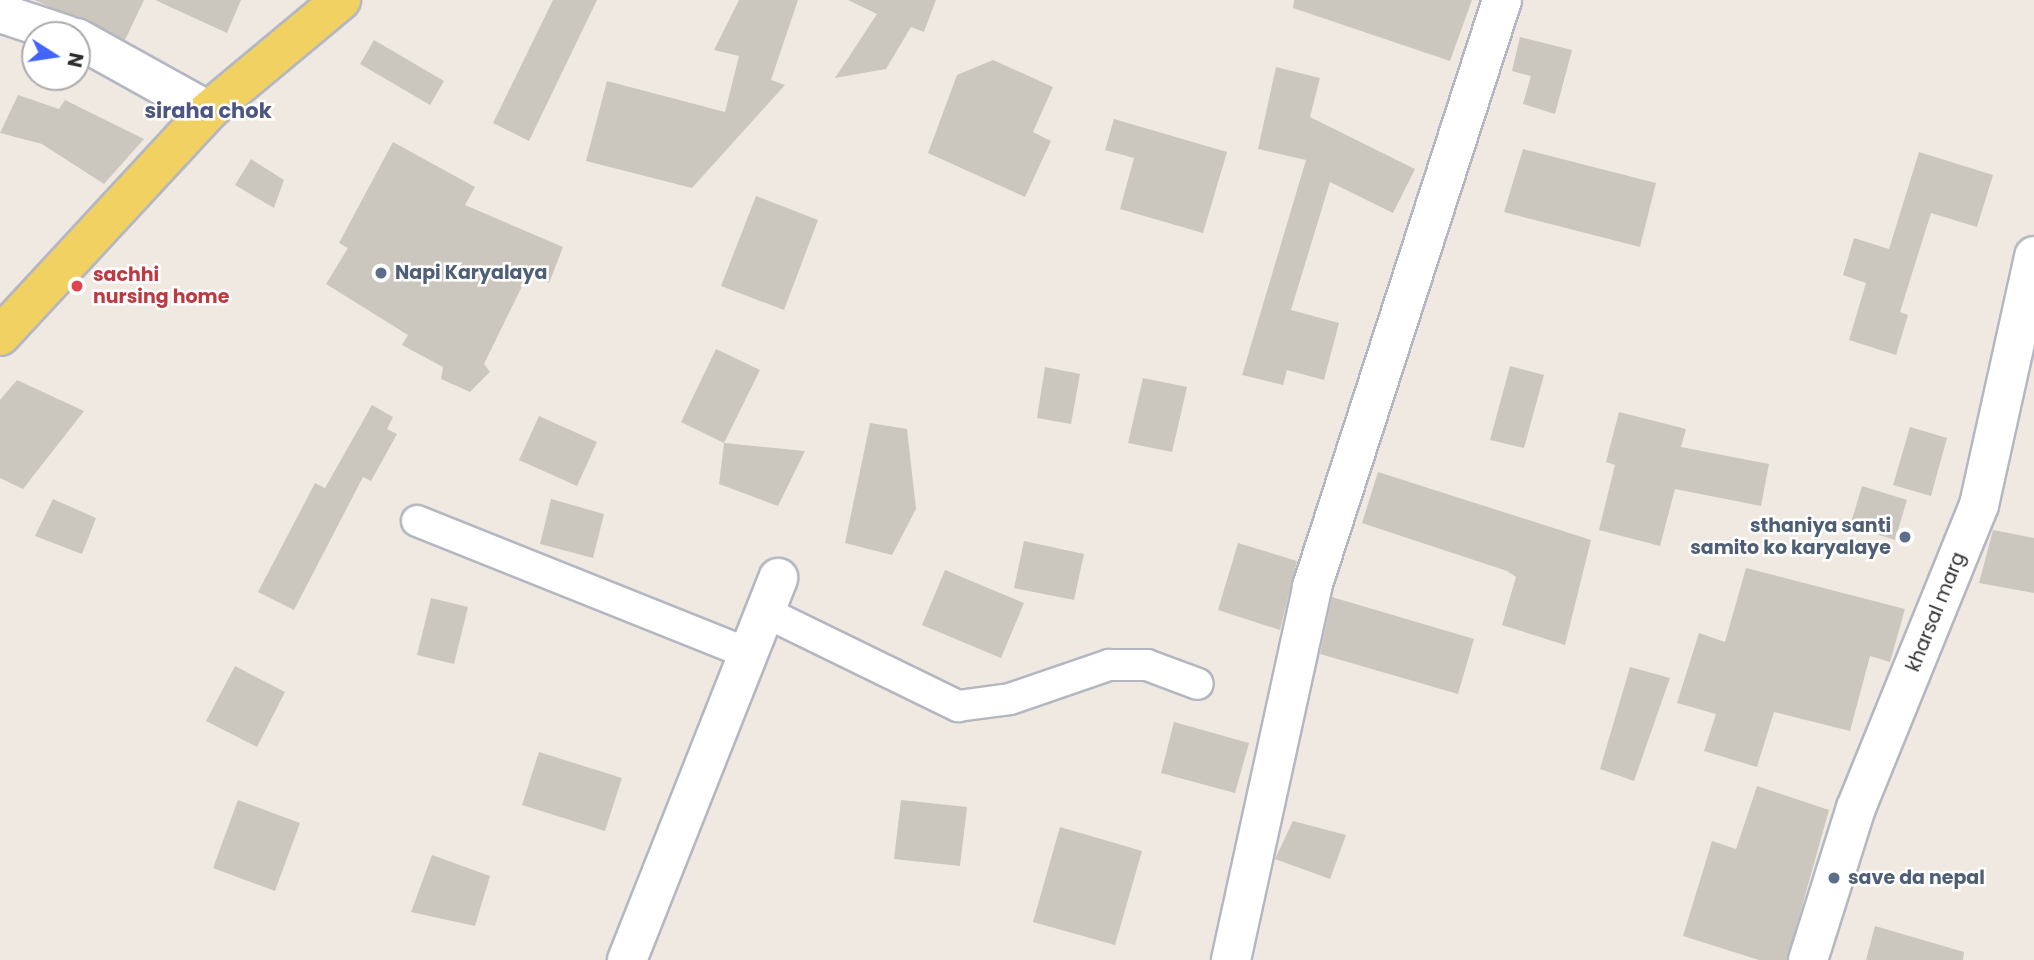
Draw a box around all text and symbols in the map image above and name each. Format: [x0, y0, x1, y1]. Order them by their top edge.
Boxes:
north arrow [21, 21, 91, 91]
text: N [60, 50, 90, 70]
district label: siraha chok [144, 98, 272, 124]
place label: Napi Karyalaya [395, 262, 547, 284]
place label: sachhi nursing home [93, 264, 229, 308]
marker: Napi Karyalaya [373, 265, 389, 281]
marker: sachhi nursing home [67, 276, 87, 296]
place label: sthaniya santi samito ko karyalaye [1690, 515, 1891, 559]
marker: sthaniya santi samito ko karyalaye [1897, 529, 1913, 545]
street label: kharsal marg [1902, 549, 1970, 675]
place label: save da nepal [1848, 867, 1985, 889]
marker: save da nepal [1826, 870, 1842, 886]

